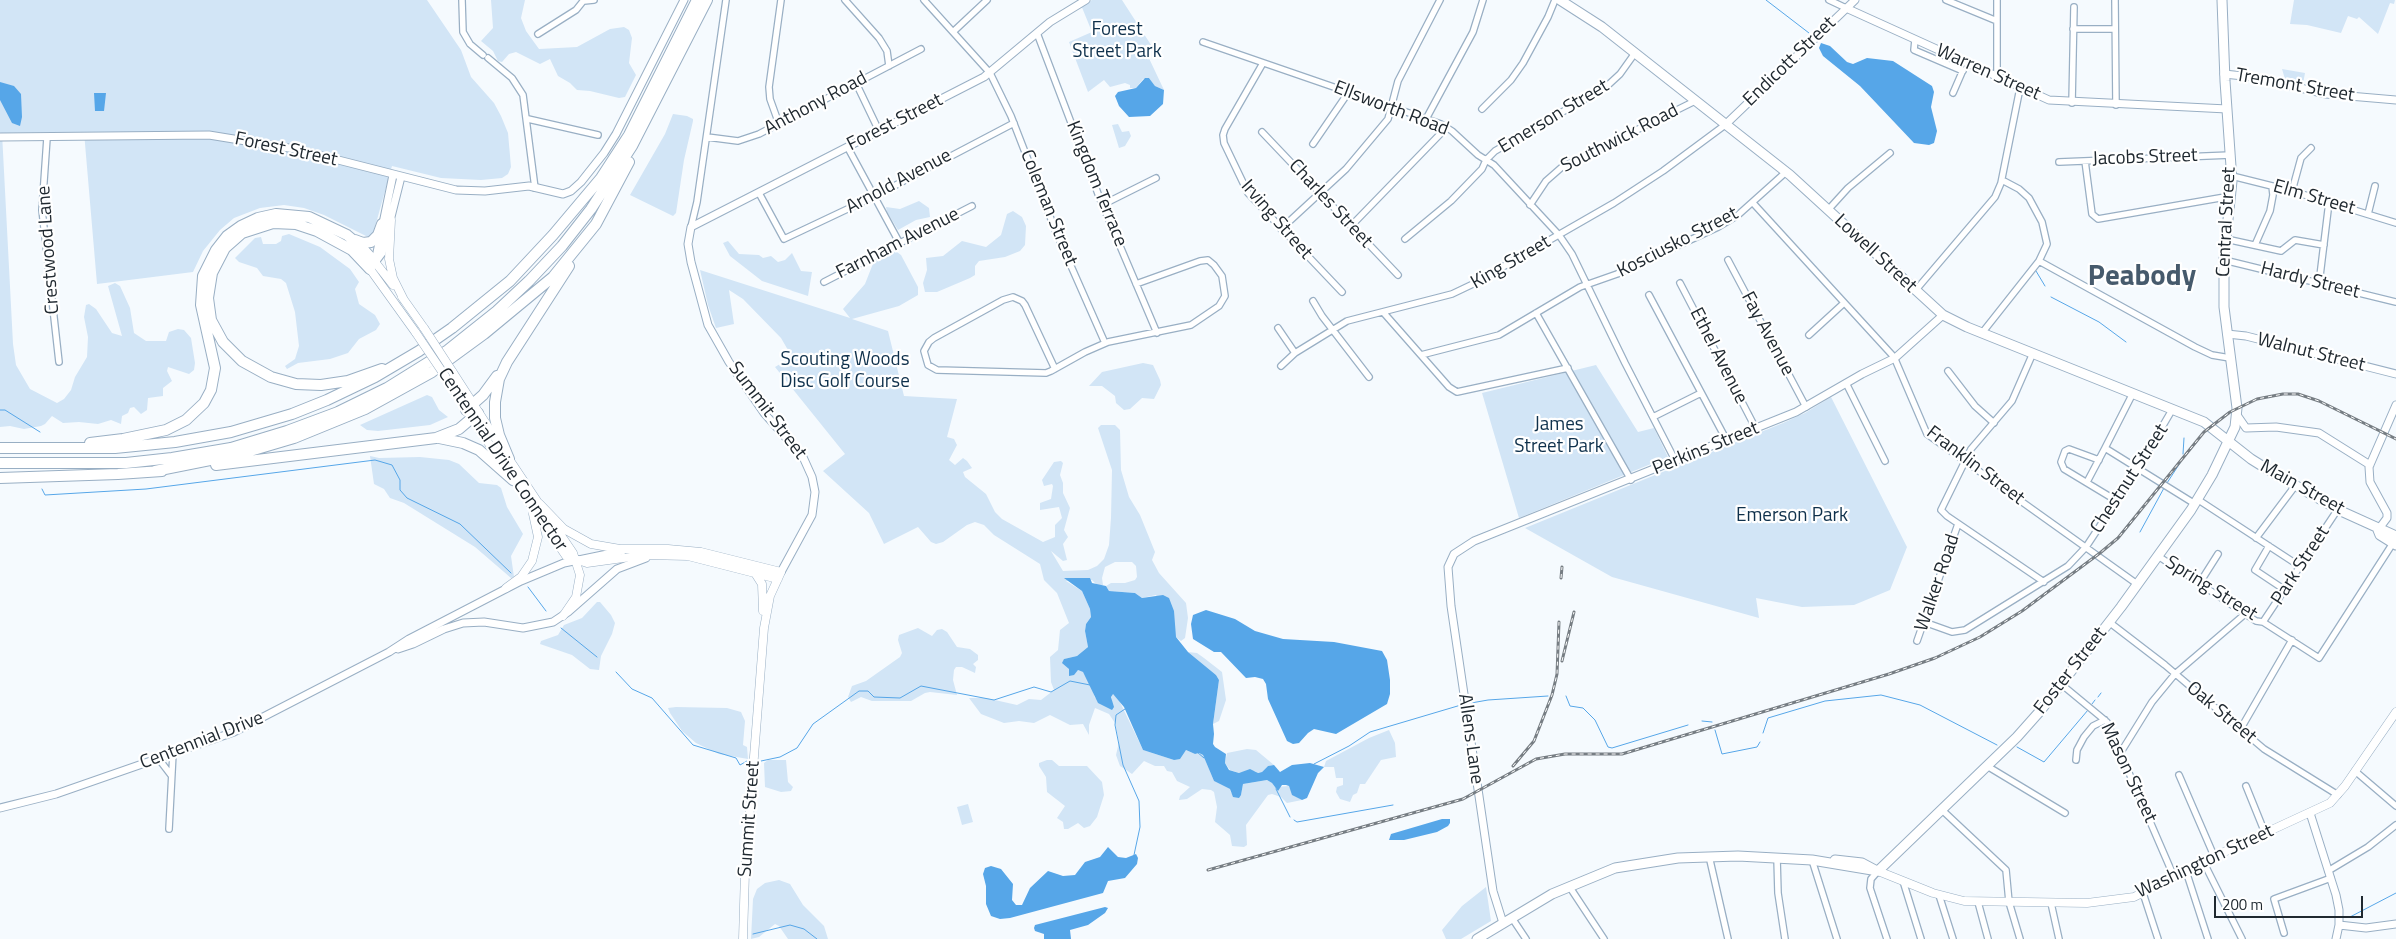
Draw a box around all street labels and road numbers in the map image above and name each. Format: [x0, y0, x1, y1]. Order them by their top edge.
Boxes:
street label: Endicott Street [1739, 12, 1841, 112]
street label: Warren Street [1932, 40, 2044, 106]
street label: Tremont Street [2234, 64, 2356, 108]
street label: Anthony Road [761, 67, 871, 141]
street label: Emerson Street [1495, 75, 1613, 159]
street label: Ellsworth Road [1330, 77, 1452, 141]
street label: Forest Street [843, 89, 947, 157]
street label: Southwick Road [1558, 100, 1682, 178]
street label: Kingdom Terrace [1060, 118, 1132, 250]
street label: Forest Street [233, 128, 339, 172]
street label: Arnold Avenue [842, 145, 956, 219]
street label: Jacobs Street [2092, 145, 2198, 171]
street label: Coleman Street [1014, 147, 1082, 269]
street label: Charles Street [1283, 155, 1377, 253]
street label: Central Street [2213, 166, 2241, 278]
street label: Elm Street [2271, 175, 2357, 221]
street label: Irving Street [1235, 176, 1317, 264]
street label: Crestwood Lane [33, 185, 65, 315]
street label: Farnham Avenue [833, 203, 963, 285]
street label: Kosciusko Street [1614, 203, 1742, 283]
street label: Lowell Street [1829, 210, 1921, 298]
street label: King Street [1467, 231, 1555, 295]
street label: Hardy Street [2258, 258, 2362, 304]
street label: Fay Avenue [1735, 288, 1799, 380]
street label: Ethel Avenue [1684, 304, 1752, 408]
street label: Walnut Street [2255, 329, 2367, 377]
street label: Summit Street [723, 358, 811, 464]
street label: Centennial Drive Connector [432, 364, 572, 556]
street label: Perkins Street [1649, 417, 1763, 481]
street label: Chestnut Street [2086, 420, 2174, 538]
street label: Franklin Street [1921, 422, 2029, 510]
street label: Main Street [2256, 455, 2348, 521]
street label: Park Street [2267, 522, 2335, 610]
street label: Walker Road [1911, 532, 1965, 634]
street label: Spring Street [2161, 552, 2261, 626]
street label: Foster Street [2030, 623, 2112, 719]
street label: Oak Street [2181, 677, 2261, 749]
street label: Allens Lane [1452, 692, 1488, 786]
street label: Centennial Drive [137, 707, 267, 775]
street label: Mason Street [2095, 719, 2161, 827]
street label: Summit Street [735, 760, 765, 878]
street label: Washington Street [2133, 820, 2277, 904]

